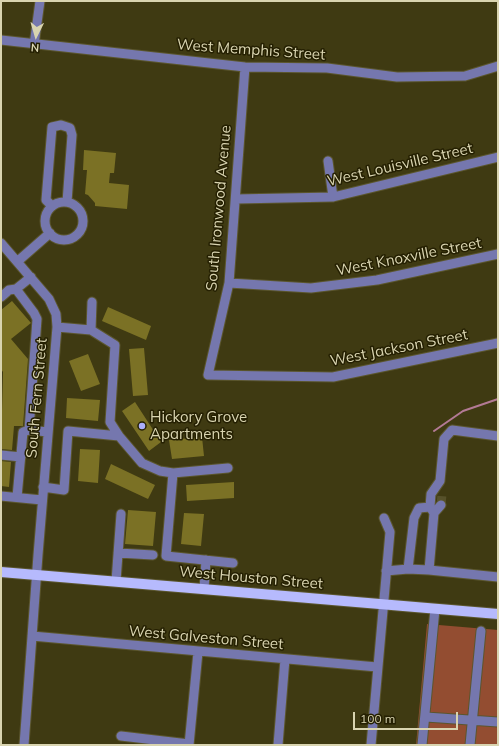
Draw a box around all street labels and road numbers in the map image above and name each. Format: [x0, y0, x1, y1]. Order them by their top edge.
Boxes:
street label: West Memphis Street [176, 36, 326, 64]
street label: South Ironwood Avenue [203, 124, 235, 292]
street label: West Louisville Street [325, 139, 475, 191]
street label: West Knoxville Street [335, 234, 483, 280]
street label: West Jackson Street [329, 326, 469, 370]
street label: South Fern Street [23, 337, 51, 459]
street label: West Houston Street [178, 563, 324, 593]
street label: West Galveston Street [128, 622, 284, 654]

